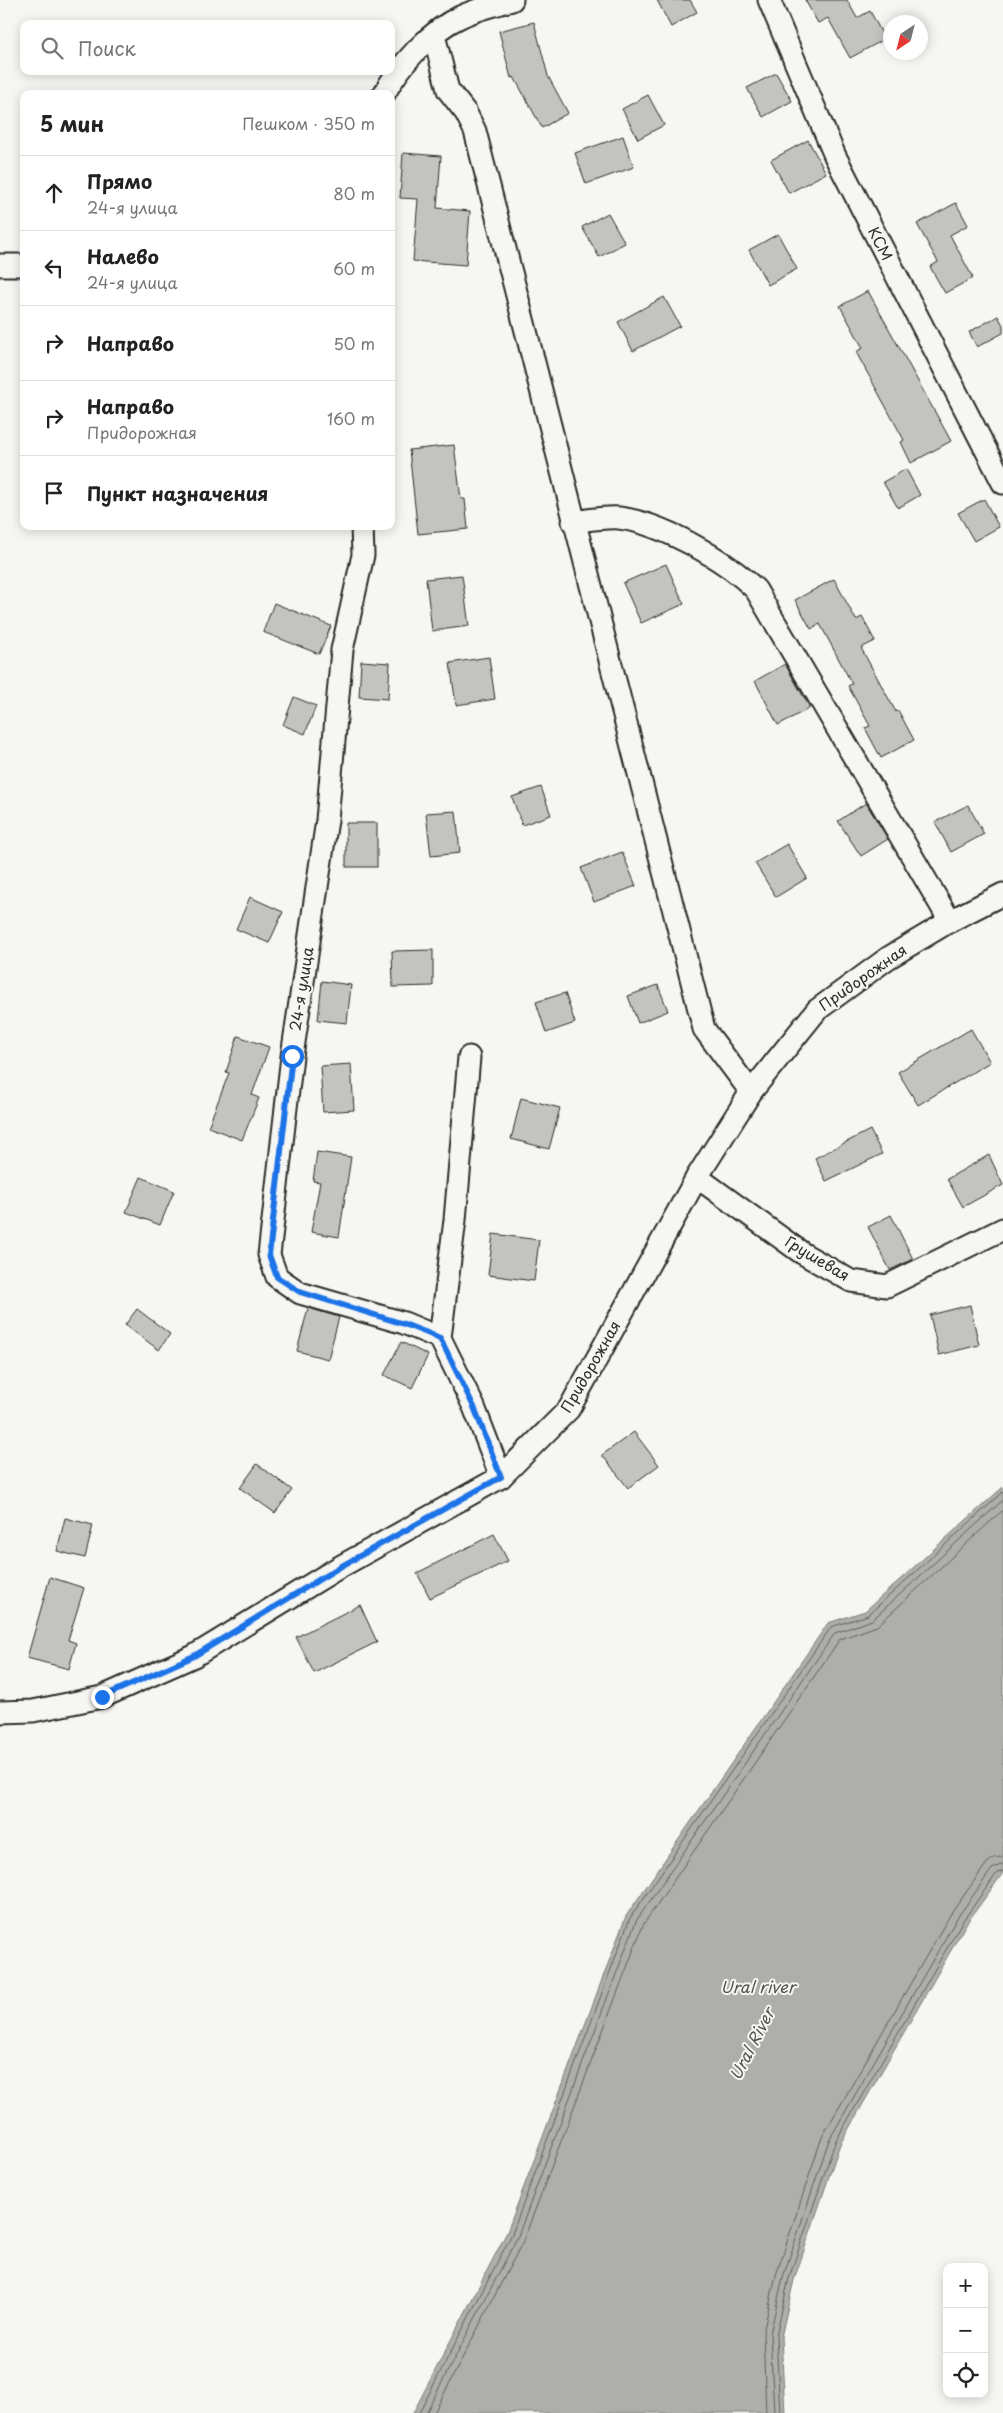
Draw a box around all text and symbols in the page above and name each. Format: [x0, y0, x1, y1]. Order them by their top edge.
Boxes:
north arrow [883, 15, 928, 60]
search box [20, 20, 395, 75]
icon: search [38, 34, 66, 62]
text: Поиск [78, 34, 136, 62]
text: 5 мин [40, 107, 104, 139]
text: Пешком · 350 m [242, 111, 375, 135]
text: Прямо [87, 167, 152, 195]
icon: ahead [40, 179, 68, 207]
text: 80 m [333, 181, 375, 205]
text: 24-я улица [87, 195, 178, 219]
street label: КСМ [863, 222, 900, 264]
text: Налево [87, 242, 159, 270]
icon: left [40, 254, 68, 282]
text: 60 m [333, 256, 375, 280]
text: 24-я улица [87, 270, 178, 294]
icon: right [40, 329, 68, 357]
text: Направо [87, 329, 174, 357]
text: 50 m [334, 331, 375, 355]
text: Направо [87, 392, 174, 420]
icon: right [40, 404, 68, 432]
text: 160 m [327, 406, 375, 430]
text: Придорожная [87, 420, 197, 444]
icon: arrive [40, 479, 68, 507]
text: Пункт назначения [87, 479, 268, 507]
street label: Придорожная [813, 938, 911, 1016]
street label: 24-я улица [283, 944, 319, 1032]
route start [281, 1045, 304, 1068]
street label: Грушевая [781, 1229, 854, 1286]
street label: Придорожная [554, 1316, 625, 1417]
route end [91, 1686, 114, 1709]
water label: Ural river [721, 1974, 798, 1998]
water label: Ural River [723, 2001, 781, 2084]
map controls [943, 2263, 988, 2398]
button: + [943, 2263, 988, 2308]
button: − [943, 2308, 988, 2353]
button: locate [943, 2353, 988, 2398]

